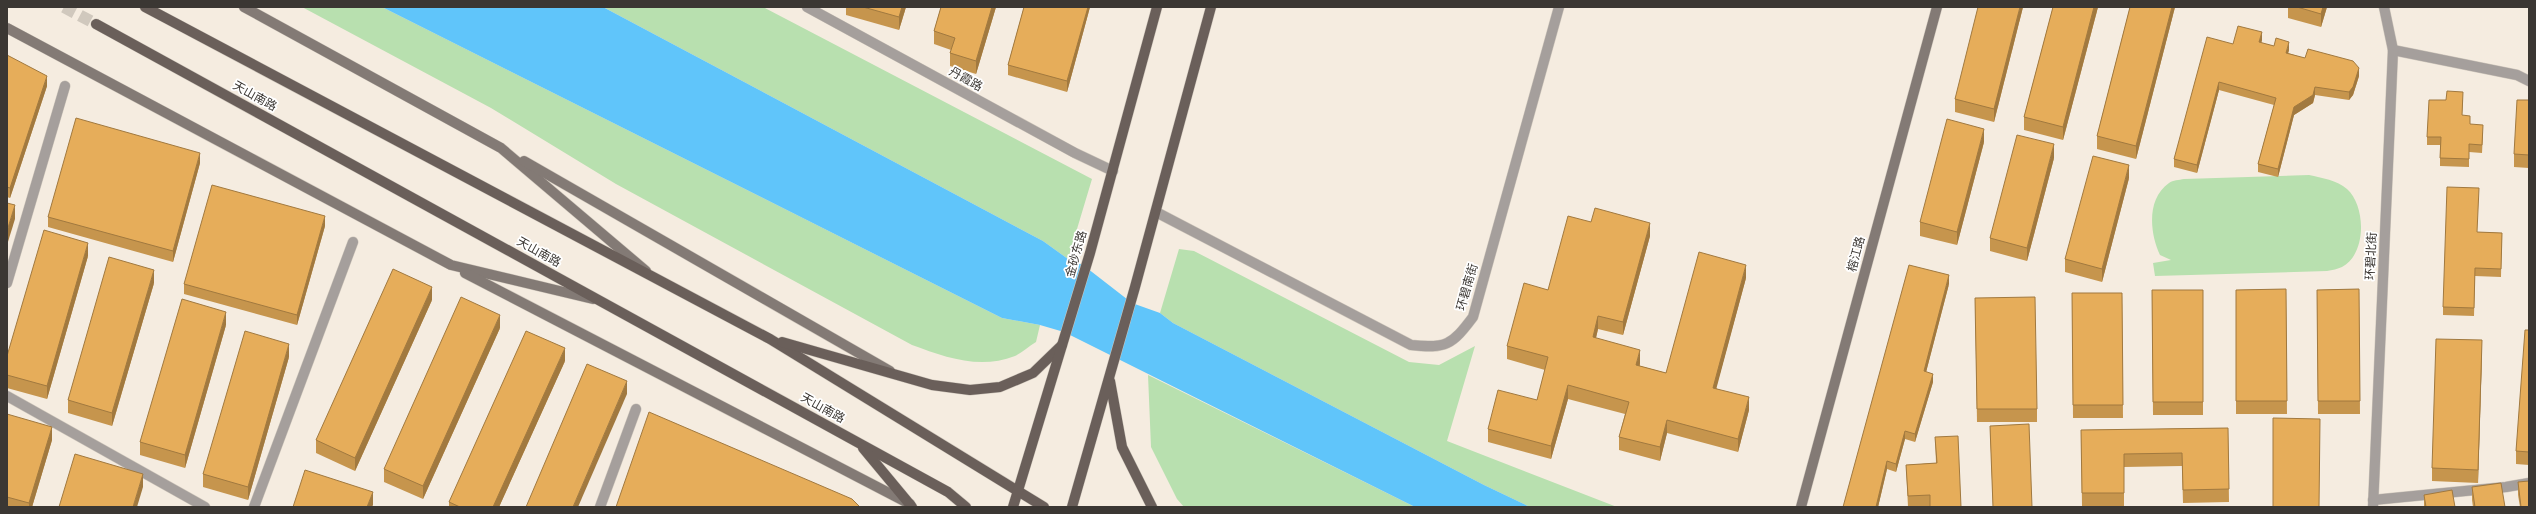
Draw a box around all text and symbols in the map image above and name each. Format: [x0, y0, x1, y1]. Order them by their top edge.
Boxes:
street label: 丹霞路 [947, 64, 985, 93]
street label: 天山南路 [231, 78, 279, 113]
street label: 金砂东路 [1063, 229, 1088, 279]
street label: 环碧北街 [2363, 232, 2378, 280]
street label: 天山南路 [515, 234, 563, 269]
street label: 榕江路 [1845, 235, 1866, 273]
street label: 环碧南街 [1454, 262, 1479, 312]
street label: 天山南路 [799, 390, 847, 425]

